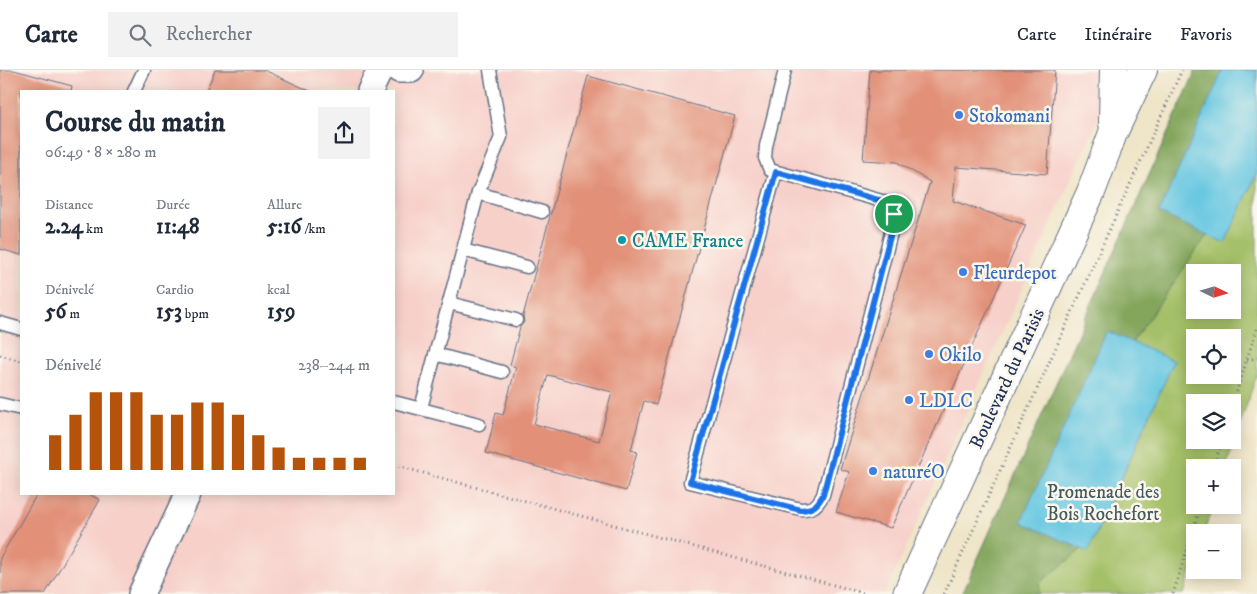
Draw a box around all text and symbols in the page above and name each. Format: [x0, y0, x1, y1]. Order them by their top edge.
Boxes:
search box [108, 12, 458, 57]
text: Carte [25, 20, 78, 50]
icon: search [126, 21, 154, 49]
text: Rechercher [166, 23, 252, 46]
text: Carte [1017, 24, 1057, 46]
text: Itinéraire [1085, 24, 1152, 46]
text: Favoris [1180, 24, 1232, 46]
text: Course du matin [45, 105, 225, 140]
place label: Stokomani [969, 105, 1050, 128]
button: share [318, 107, 370, 159]
marker: Stokomani [953, 109, 965, 121]
text: 06:49 · 8 × 280 m [45, 142, 156, 162]
pin [873, 193, 915, 235]
text: Distance [45, 196, 93, 214]
text: Durée [156, 196, 190, 214]
text: Allure [267, 196, 302, 214]
icon: arrive [880, 200, 908, 228]
text: 2.24 [45, 214, 83, 240]
text: 11:48 [156, 214, 200, 240]
text: 5:16 [267, 214, 301, 240]
text: km [83, 220, 103, 238]
text: /km [301, 220, 326, 238]
place label: CAME France [632, 230, 744, 253]
marker: CAME France [616, 234, 628, 246]
place label: Fleurdepot [973, 262, 1057, 285]
north arrow [1186, 264, 1241, 319]
map controls [1186, 264, 1241, 579]
marker: Fleurdepot [957, 266, 969, 278]
text: Dénivelé [45, 281, 94, 299]
text: Cardio [156, 281, 194, 299]
text: kcal [267, 281, 290, 299]
text: 56 [45, 299, 66, 325]
text: 153 [156, 299, 182, 325]
text: 159 [267, 299, 296, 325]
text: m [66, 305, 80, 323]
text: bpm [182, 305, 209, 323]
street label: Boulevard du Parisis [965, 305, 1050, 453]
button: locate [1186, 329, 1241, 384]
place label: Okilo [939, 344, 982, 367]
marker: Okilo [923, 348, 935, 360]
text: Dénivelé [45, 355, 101, 375]
text: 238–244 m [298, 355, 370, 375]
place label: LDLC [919, 390, 973, 413]
marker: LDLC [903, 394, 915, 406]
button: layers [1186, 394, 1241, 449]
button: + [1186, 459, 1241, 514]
place label: naturéO [883, 461, 945, 484]
marker: naturéO [867, 465, 879, 477]
park label: Promenade des Bois Rochefort [1047, 481, 1159, 526]
button: − [1186, 524, 1241, 579]

